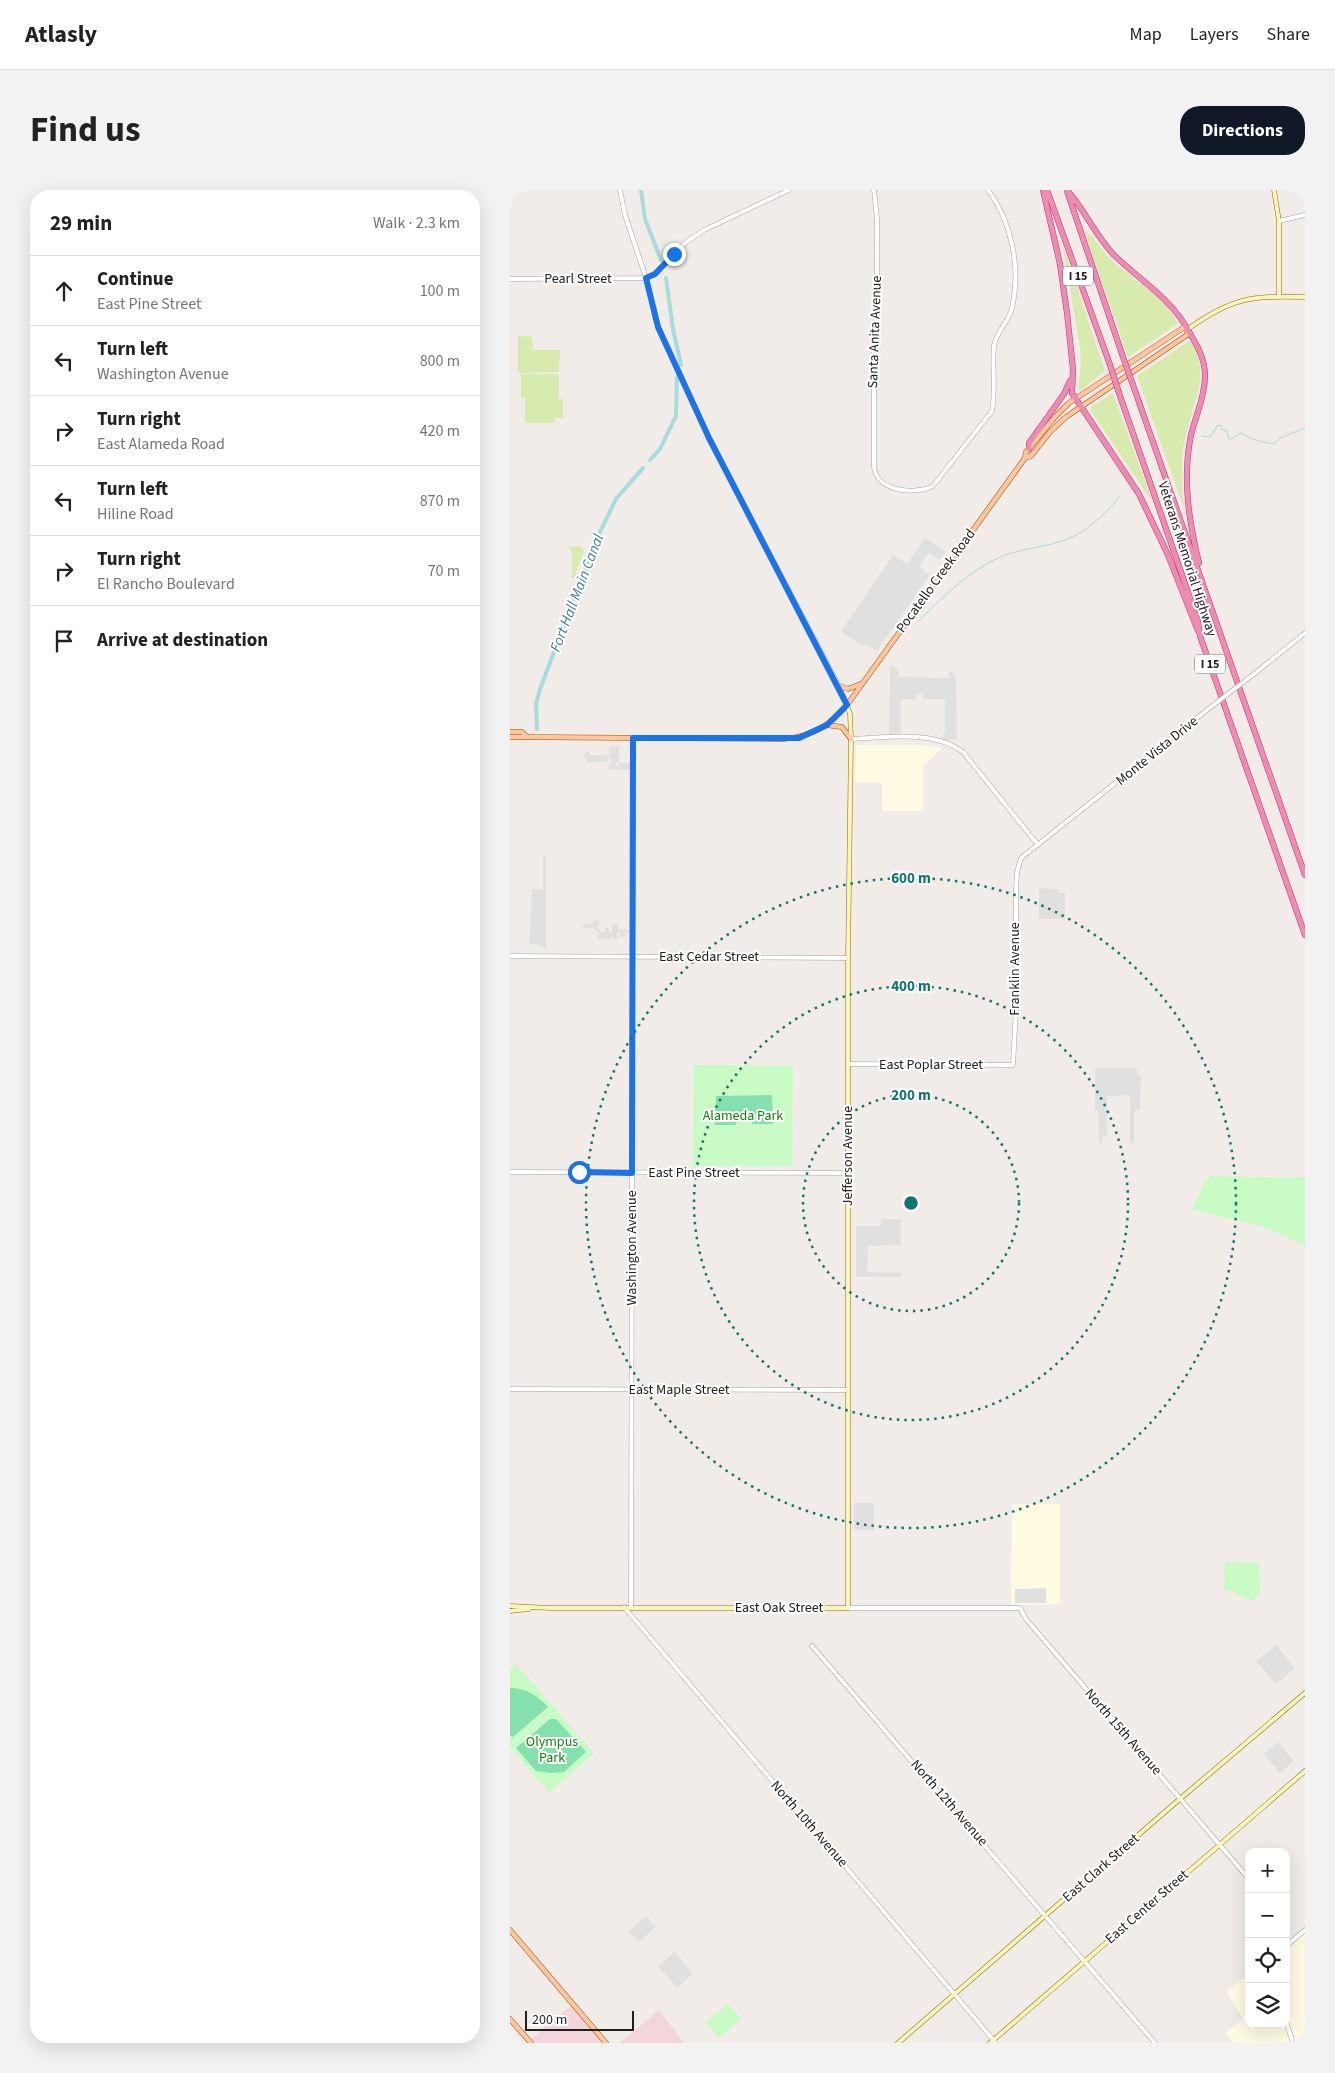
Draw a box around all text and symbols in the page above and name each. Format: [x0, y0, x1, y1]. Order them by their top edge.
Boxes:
text: Atlasly [25, 17, 97, 52]
text: Map [1130, 22, 1162, 47]
text: Layers [1190, 22, 1239, 47]
text: Share [1267, 22, 1310, 47]
text: Find us [30, 105, 140, 155]
button: Directions [1180, 106, 1305, 155]
text: 29 min [50, 208, 112, 238]
text: Walk · 2.3 km [373, 212, 460, 234]
route end [663, 243, 686, 266]
text: Continue [97, 266, 174, 293]
road number: I 15 [1063, 266, 1093, 285]
street label: Pearl Street [544, 269, 612, 289]
street label: Santa Anita Avenue [863, 275, 887, 389]
icon: ahead [50, 277, 78, 305]
text: 100 m [420, 280, 460, 302]
text: East Pine Street [97, 293, 201, 315]
text: Turn left [97, 336, 168, 363]
icon: left [50, 347, 78, 375]
text: 800 m [420, 350, 460, 372]
text: Washington Avenue [97, 363, 229, 385]
text: Turn right [97, 406, 181, 433]
icon: right [50, 417, 78, 445]
text: 420 m [420, 420, 460, 442]
text: East Alameda Road [97, 433, 225, 455]
text: Turn left [97, 476, 168, 503]
street label: Veterans Memorial Highway [1152, 479, 1222, 640]
icon: left [50, 487, 78, 515]
text: 870 m [420, 490, 460, 512]
text: Hiline Road [97, 503, 174, 525]
street label: Pocatello Creek Road [892, 525, 980, 637]
water label: Fort Hall Main Canal [545, 531, 609, 655]
text: Turn right [97, 546, 181, 573]
icon: right [50, 557, 78, 585]
text: 70 m [428, 560, 460, 582]
text: El Rancho Boulevard [97, 573, 235, 595]
icon: arrive [50, 627, 78, 655]
text: Arrive at destination [97, 627, 268, 654]
road number: I 15 [1195, 654, 1225, 674]
street label: Monte Vista Drive [1112, 712, 1202, 790]
text: 600 m [891, 868, 931, 889]
street label: Franklin Avenue [1005, 922, 1025, 1016]
street label: East Cedar Street [659, 947, 759, 967]
text: 400 m [891, 976, 931, 997]
street label: East Poplar Street [879, 1055, 983, 1075]
text: 200 m [891, 1085, 931, 1106]
park label: Alameda Park [703, 1106, 783, 1126]
street label: Jefferson Avenue [838, 1106, 858, 1206]
route start [568, 1161, 591, 1184]
street label: East Pine Street [648, 1163, 740, 1183]
street label: Washington Avenue [622, 1190, 642, 1306]
centre of rings [902, 1194, 920, 1212]
street label: East Maple Street [629, 1380, 730, 1400]
street label: East Oak Street [735, 1598, 824, 1618]
street label: North 15th Avenue [1080, 1684, 1166, 1780]
park label: Olympus Park [526, 1732, 578, 1768]
street label: North 12th Avenue [906, 1755, 992, 1851]
street label: North 10th Avenue [766, 1776, 852, 1872]
street label: East Clark Street [1058, 1829, 1144, 1907]
map controls [1245, 1848, 1290, 2028]
button: + [1245, 1848, 1290, 1893]
street label: East Center Street [1101, 1865, 1193, 1949]
button: − [1245, 1893, 1290, 1938]
button: locate [1245, 1938, 1290, 1983]
button: layers [1245, 1983, 1290, 2028]
scale bar [525, 2008, 634, 2031]
text: 200 m [532, 2010, 567, 2030]

